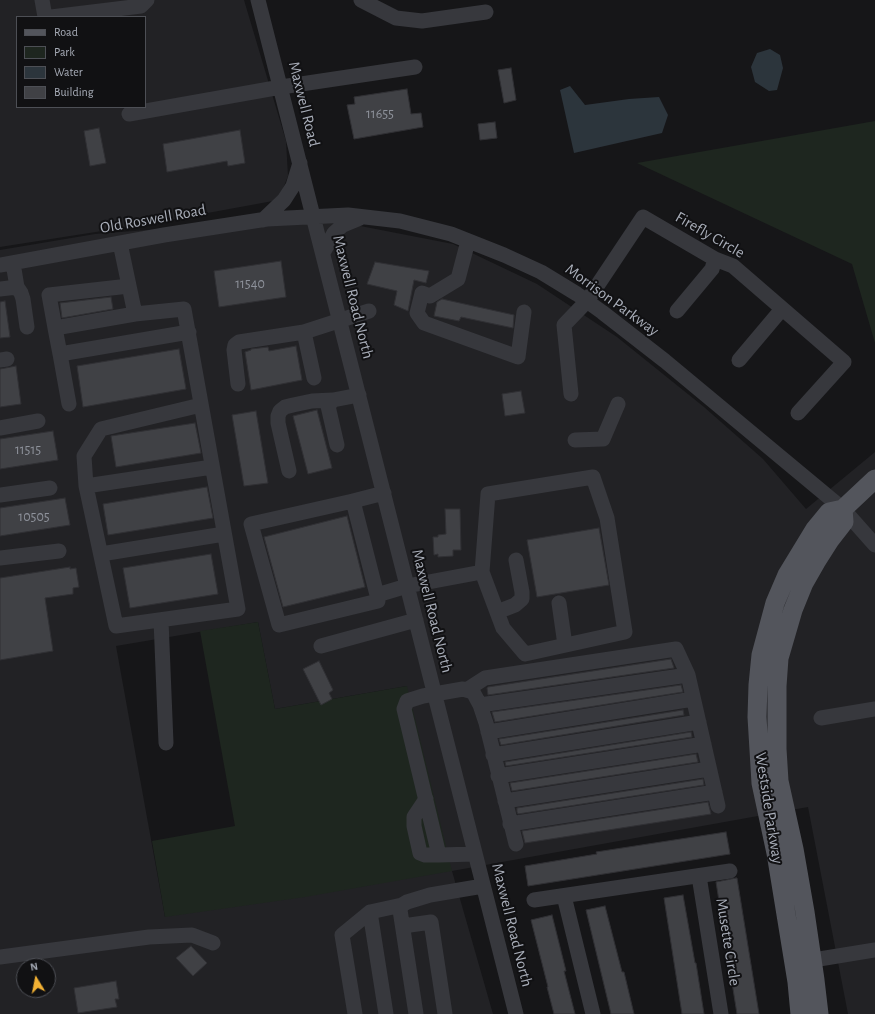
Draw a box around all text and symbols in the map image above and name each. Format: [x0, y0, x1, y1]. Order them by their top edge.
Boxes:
legend [16, 16, 146, 108]
text: Road [54, 26, 78, 38]
text: Park [54, 46, 75, 58]
street label: Maxwell Road [284, 59, 324, 149]
text: Water [54, 66, 83, 78]
text: Building [54, 86, 94, 98]
house number: 11655 [366, 106, 394, 122]
street label: Old Roswell Road [98, 200, 208, 238]
street label: Firefly Circle [672, 208, 748, 262]
street label: Maxwell Road North [328, 233, 378, 361]
street label: Morrison Parkway [562, 260, 662, 340]
house number: 11540 [235, 276, 265, 292]
house number: 11515 [15, 442, 41, 458]
house number: 10505 [18, 509, 50, 525]
street label: Maxwell Road North [407, 547, 457, 675]
street label: Westside Parkway [751, 751, 787, 865]
street label: Maxwell Road North [487, 861, 537, 989]
street label: Musette Circle [712, 897, 744, 987]
north arrow [16, 958, 56, 998]
text: N [29, 961, 39, 973]

